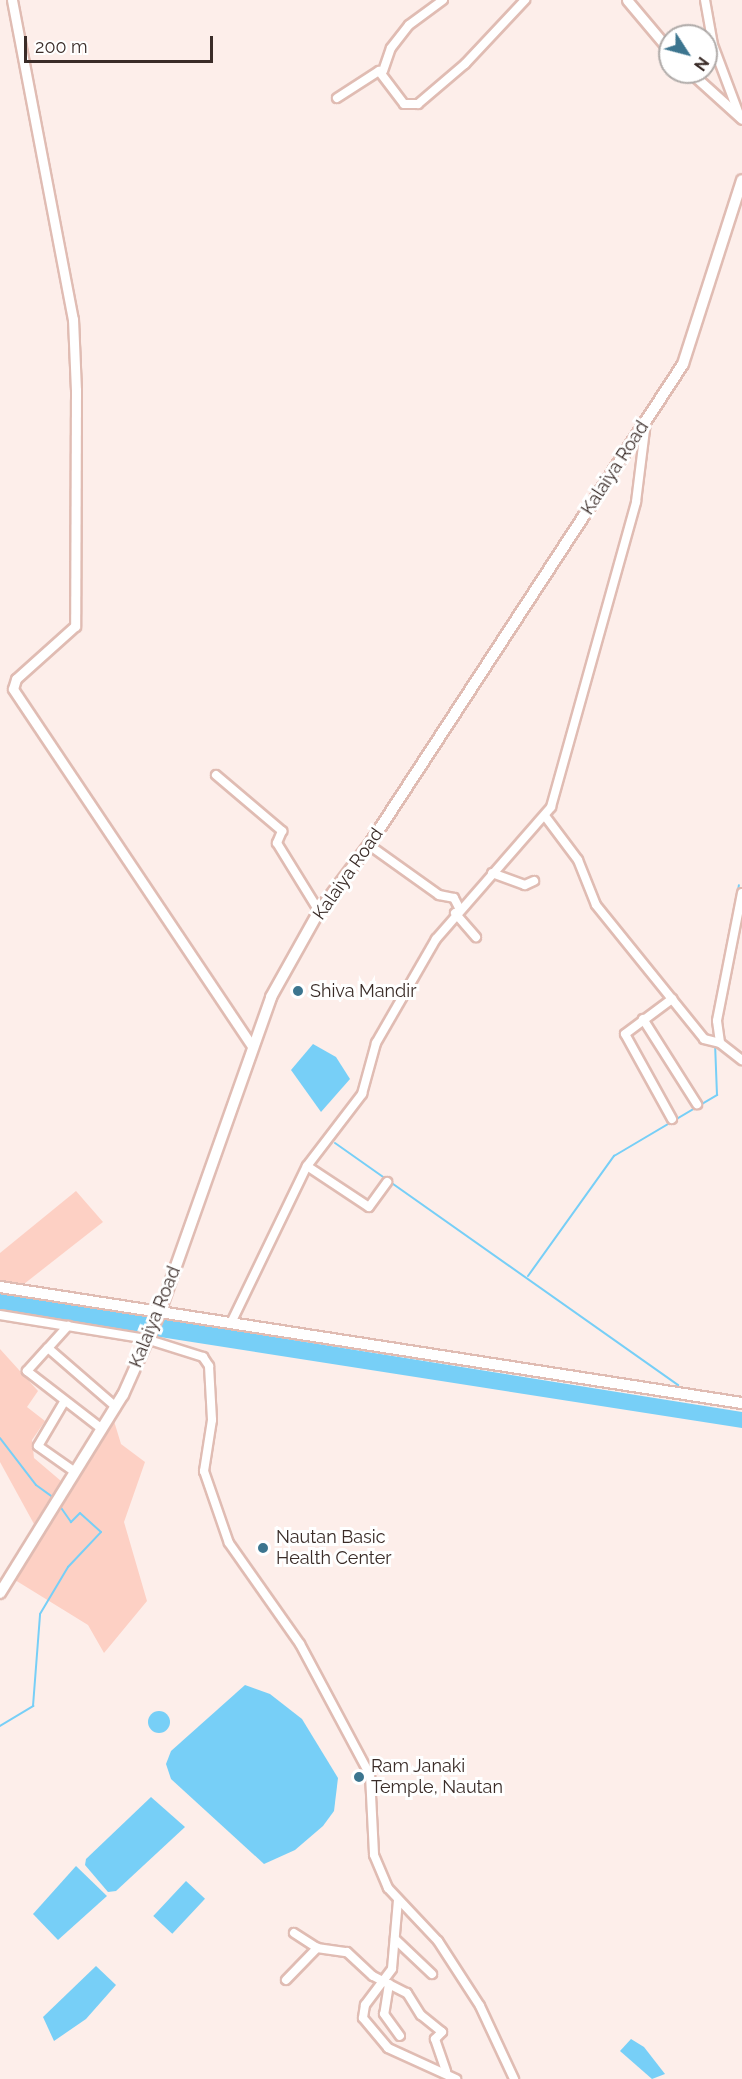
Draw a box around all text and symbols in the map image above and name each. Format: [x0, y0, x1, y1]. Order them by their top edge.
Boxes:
scale bar [27, 24, 216, 62]
north arrow [658, 24, 718, 84]
text: 200 m [35, 36, 88, 57]
text: N [690, 53, 713, 74]
street label: Kalaiya Road [577, 417, 653, 519]
street label: Kalaiya Road [308, 824, 388, 924]
place label: Shiva Mandir [310, 980, 417, 1002]
marker: Shiva Mandir [291, 984, 305, 998]
street label: Kalaiya Road [125, 1263, 185, 1371]
place label: Nautan Basic Health Center [276, 1527, 392, 1570]
marker: Nautan Basic Health Center [254, 1539, 272, 1557]
place label: Ram Janaki Temple, Nautan [371, 1756, 503, 1798]
marker: Ram Janaki Temple, Nautan [352, 1770, 366, 1784]

